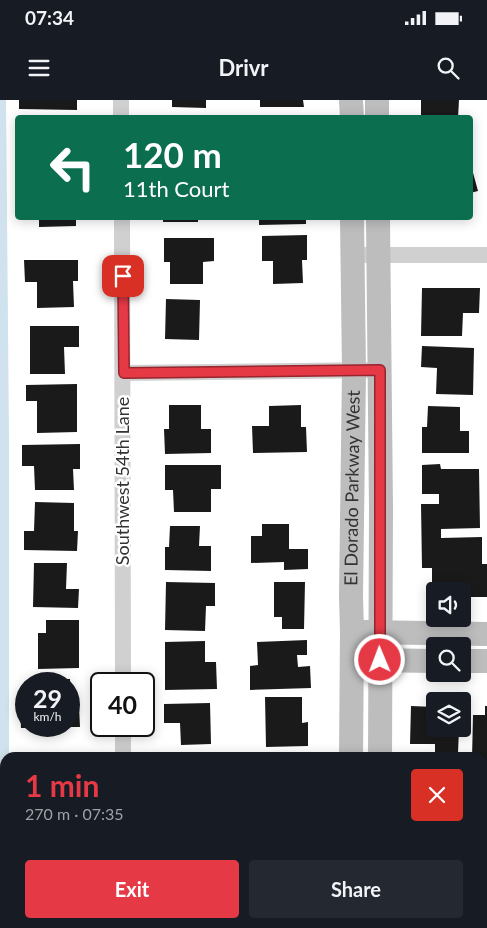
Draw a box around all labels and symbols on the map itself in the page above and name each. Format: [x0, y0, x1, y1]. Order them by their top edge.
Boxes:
pin [102, 255, 144, 297]
street label: El Dorado Parkway West [339, 389, 364, 586]
street label: Southwest 54th Lane [111, 397, 133, 565]
position arrow [353, 633, 405, 685]
speed limit sign: 40 [90, 672, 155, 737]

